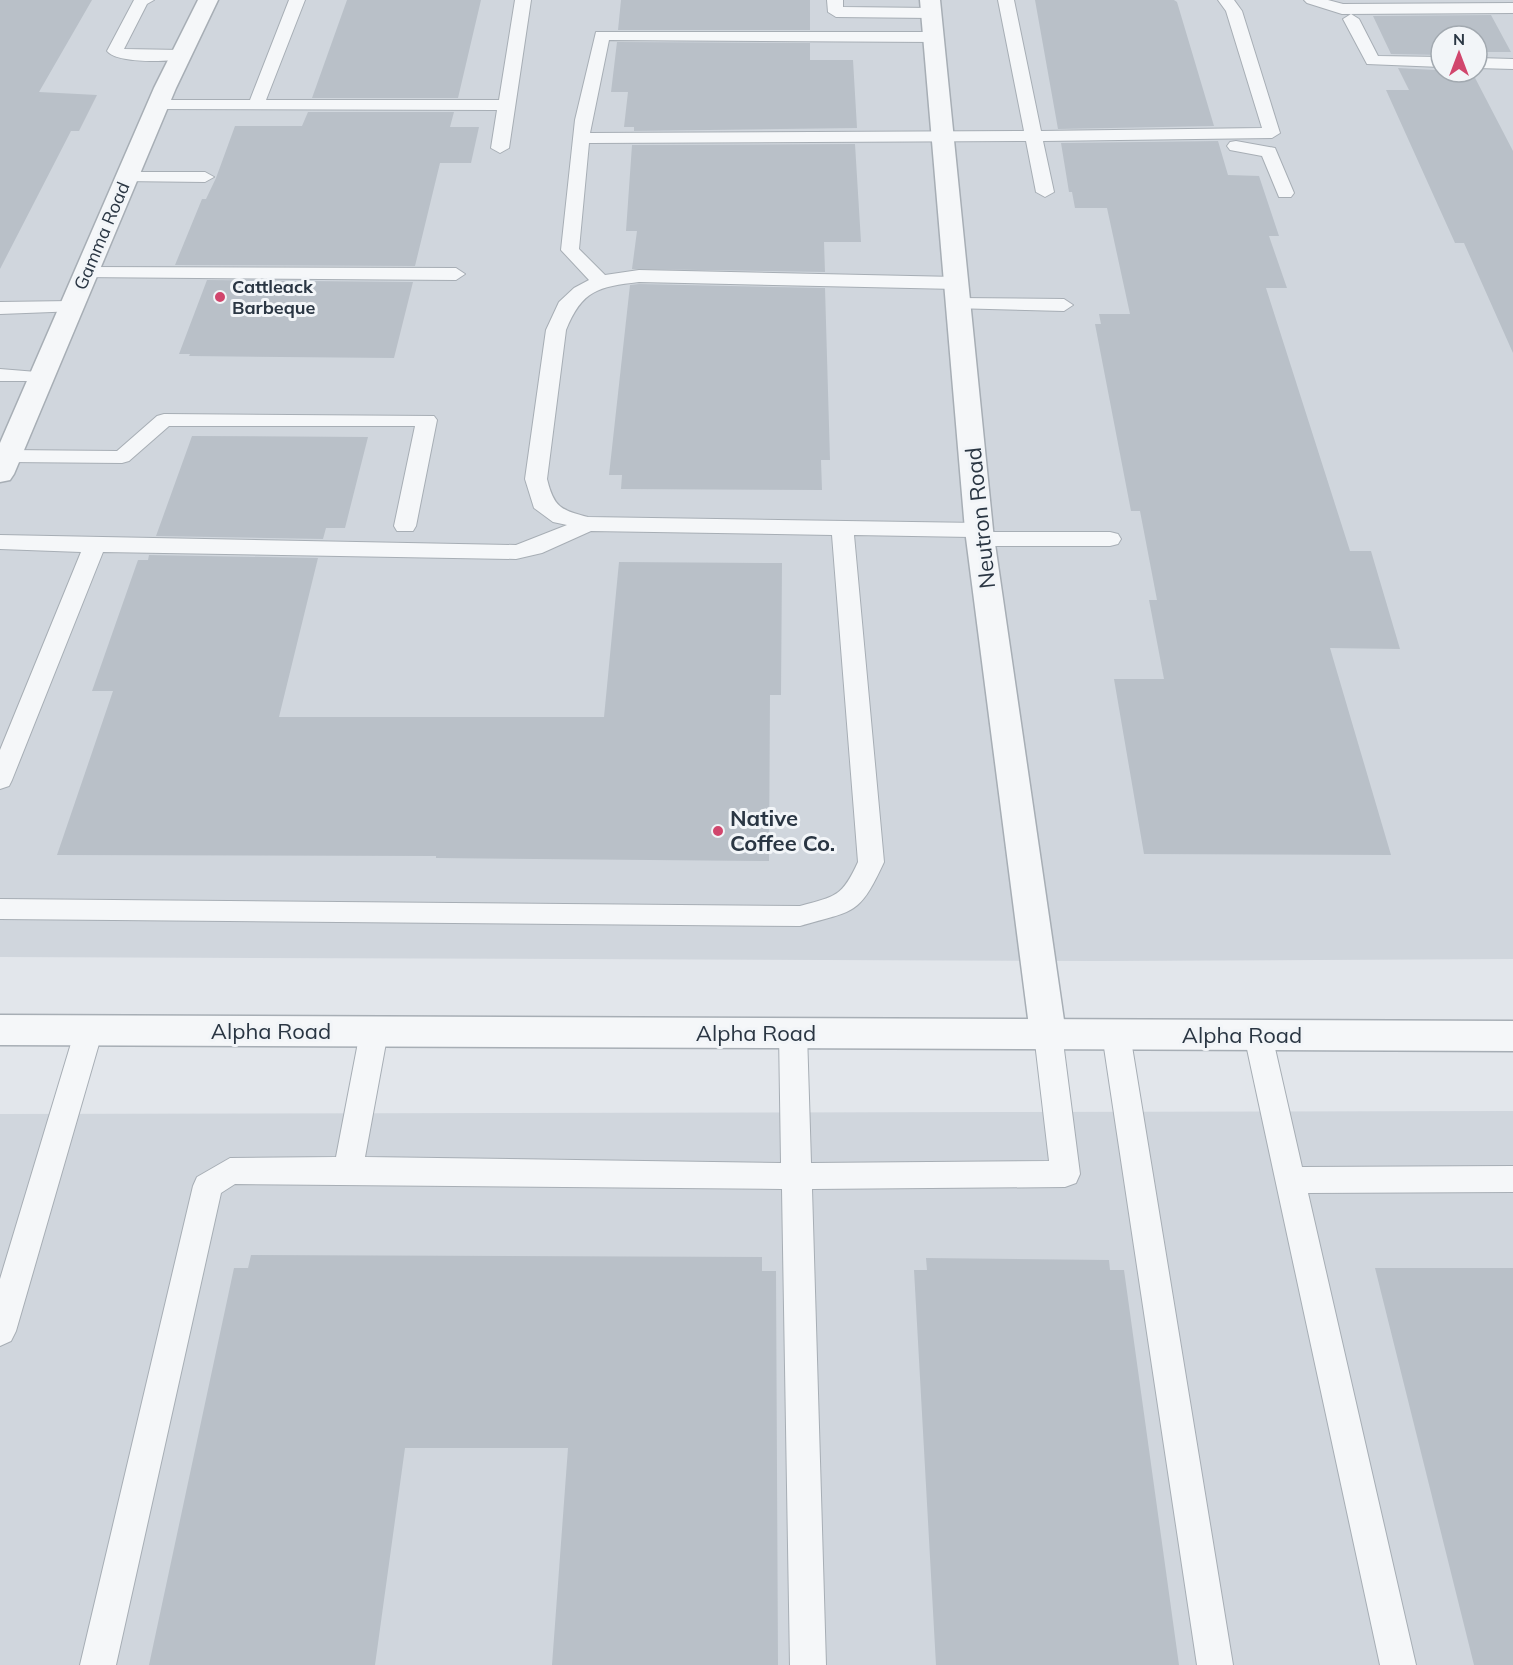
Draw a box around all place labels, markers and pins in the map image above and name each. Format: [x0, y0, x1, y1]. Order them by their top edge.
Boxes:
place label: Cattleack Barbeque [232, 275, 316, 319]
marker: Cattleack Barbeque [213, 290, 227, 304]
place label: Native Coffee Co. [730, 804, 835, 857]
marker: Native Coffee Co. [711, 824, 725, 838]

